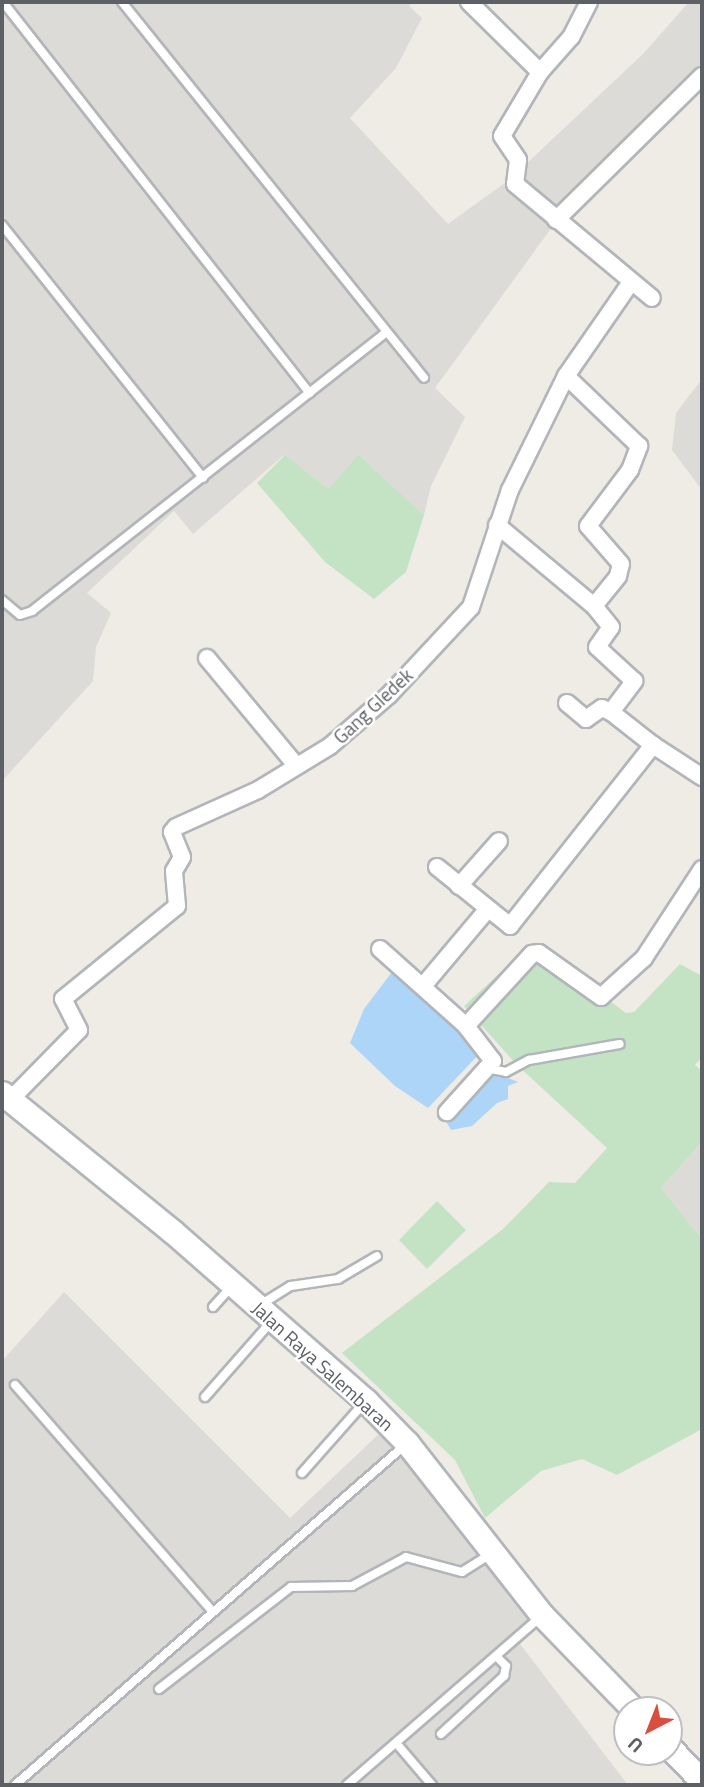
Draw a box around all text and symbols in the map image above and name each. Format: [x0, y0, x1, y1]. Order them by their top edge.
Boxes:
street label: Gang Gledek [329, 664, 417, 748]
street label: Jalan Raya Salembaran [248, 1296, 398, 1436]
north arrow [613, 1696, 683, 1766]
text: U [621, 1731, 649, 1760]

